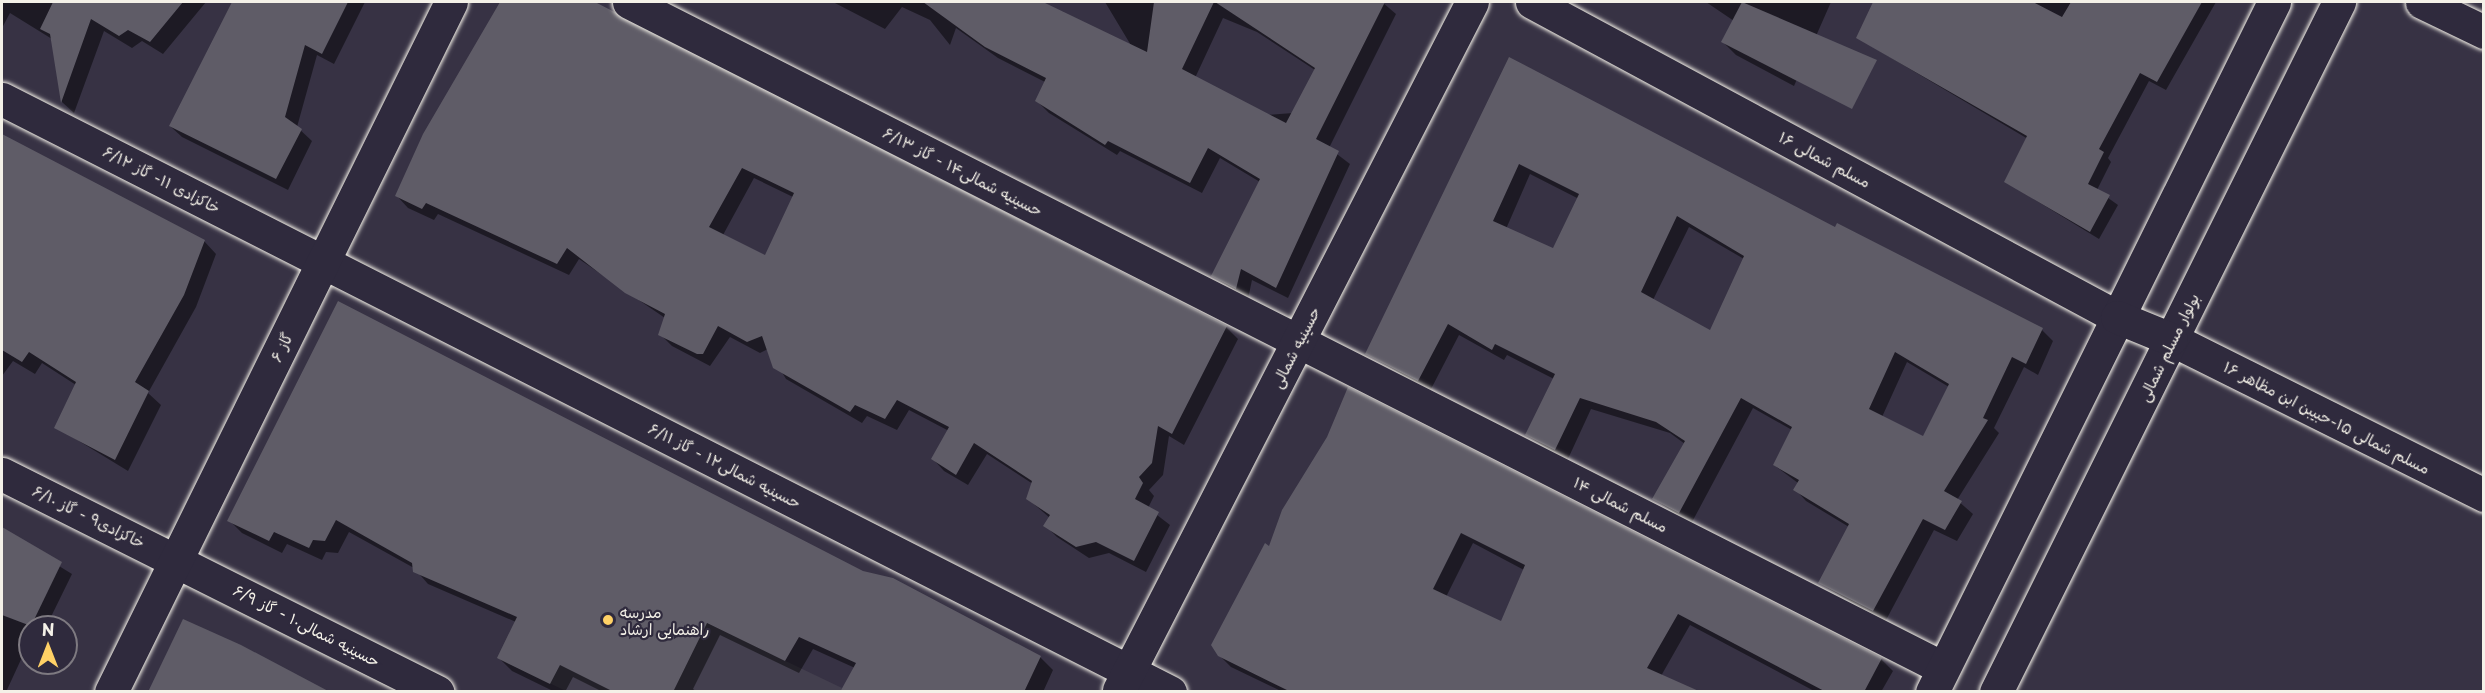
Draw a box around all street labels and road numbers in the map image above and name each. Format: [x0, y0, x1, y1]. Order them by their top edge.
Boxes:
street label: حسینیه شمالی۱۴ - گاز ۶/۱۳ [880, 123, 1046, 219]
street label: مسلم شمالی ۱۶ [1776, 127, 1874, 191]
street label: خاکزادی ۱۱- گاز ۶/۱۲ [100, 142, 224, 216]
street label: بولوار مسلم شمالی [2134, 290, 2202, 404]
street label: حسینیه شمالی [1267, 303, 1323, 391]
street label: گاز ۶ [266, 329, 296, 365]
street label: مسلم شمالی ۱۵-حبیبن ابن مظاهر ۱۶ [2221, 357, 2433, 477]
street label: حسینیه شمالی۱۲ - گاز ۶/۱۱ [646, 419, 804, 511]
street label: مسلم شمالی ۱۴ [1571, 473, 1671, 535]
street label: خاکزادی۹ - گاز ۶/۱۰ [30, 481, 148, 551]
street label: حسینیه شمالی۱۰ - گاز ۶/۹ [231, 580, 383, 670]

